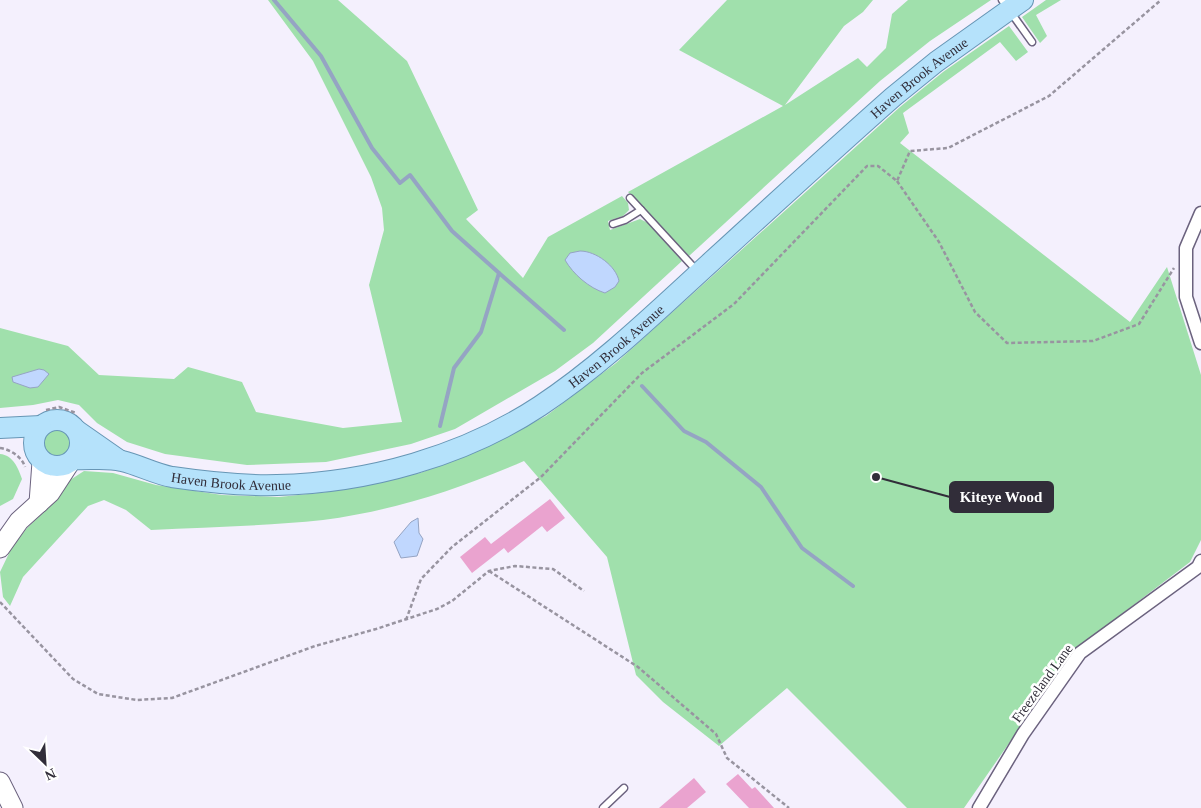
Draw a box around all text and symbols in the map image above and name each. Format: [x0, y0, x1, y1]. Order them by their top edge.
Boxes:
street label: Haven Brook Avenue [868, 35, 971, 121]
street label: Haven Brook Avenue [566, 302, 667, 391]
street label: Haven Brook Avenue [170, 470, 291, 493]
callout: Kiteye Wood [950, 482, 1053, 512]
text: Kiteye Wood [960, 489, 1043, 505]
street label: Freezeland Lane [1009, 641, 1076, 725]
north arrow [20, 738, 70, 788]
text: N [43, 765, 58, 783]

